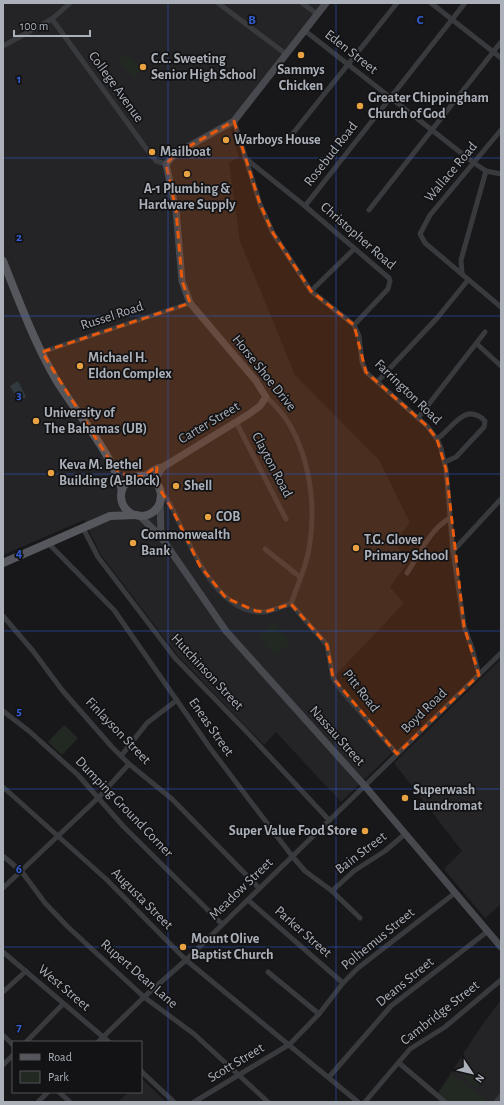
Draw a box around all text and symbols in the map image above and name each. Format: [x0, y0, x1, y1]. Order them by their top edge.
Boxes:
scale bar [14, 12, 90, 38]
text: B [248, 14, 256, 27]
text: C [417, 14, 424, 27]
text: 100 m [20, 20, 48, 32]
street label: Eden Street [322, 27, 380, 77]
street label: College Avenue [86, 49, 146, 125]
marker: Sammys Chicken [296, 50, 306, 60]
place label: C.C. Sweeting Senior High School [151, 52, 256, 82]
marker: C.C. Sweeting Senior High School [138, 62, 148, 72]
place label: Sammys Chicken [277, 63, 325, 93]
text: 1 [17, 73, 21, 86]
place label: Greater Chippingham Church of God [368, 91, 489, 121]
marker: Greater Chippingham Church of God [355, 101, 365, 111]
street label: Rosebud Road [302, 119, 360, 189]
place label: Warboys House [234, 133, 321, 147]
marker: Warboys House [221, 135, 231, 145]
street label: Wallace Road [422, 139, 480, 205]
place label: Mailboat [160, 145, 211, 159]
marker: Mailboat [147, 147, 157, 157]
marker: A-1 Plumbing & Hardware Supply [182, 169, 192, 179]
place label: A-1 Plumbing & Hardware Supply [139, 182, 236, 212]
street label: Christopher Road [318, 200, 398, 272]
text: 2 [16, 231, 22, 244]
street label: Russel Road [79, 299, 145, 333]
street label: Horse Shoe Drive [229, 332, 299, 414]
place label: Michael H. Eldon Complex [88, 351, 172, 381]
street label: Farrington Road [372, 357, 444, 427]
marker: Michael H. Eldon Complex [75, 361, 85, 371]
text: 3 [16, 389, 22, 402]
street label: Carter Street [176, 399, 242, 447]
place label: University of The Bahamas (UB) [44, 406, 147, 436]
marker: University of The Bahamas (UB) [31, 416, 41, 426]
street label: Clayton Road [249, 430, 295, 500]
place label: Keva M. Bethel Building (A-Block) [59, 458, 160, 488]
marker: Keva M. Bethel Building (A-Block) [46, 468, 56, 478]
place label: Shell [184, 479, 212, 493]
marker: Shell [171, 481, 181, 491]
place label: COB [216, 510, 240, 524]
marker: COB [203, 512, 213, 522]
place label: Commonwealth Bank [141, 528, 230, 558]
place label: T.G. Glover Primary School [364, 533, 449, 563]
marker: Commonwealth Bank [128, 538, 138, 548]
marker: T.G. Glover Primary School [351, 543, 361, 553]
text: 4 [16, 547, 23, 560]
street label: Hutchinson Street [168, 631, 246, 713]
street label: Pitt Road [340, 667, 382, 715]
street label: Boyd Road [399, 686, 449, 736]
street label: Finlayson Street [83, 695, 154, 767]
street label: Eneas Street [186, 695, 236, 759]
street label: Nassau Street [307, 703, 368, 769]
text: 5 [16, 705, 22, 718]
street label: Dumping Ground Corner [72, 754, 176, 860]
place label: Superwash Laundromat [413, 783, 483, 813]
marker: Superwash Laundromat [400, 793, 410, 803]
place label: Super Value Food Store [229, 824, 357, 838]
marker: Super Value Food Store [360, 826, 370, 836]
street label: Bain Street [333, 829, 390, 877]
street label: Meadow Street [207, 855, 276, 923]
text: 6 [16, 863, 22, 876]
street label: Augusta Street [109, 866, 176, 933]
street label: Parker Street [272, 904, 334, 961]
street label: Polhemus Street [339, 905, 418, 973]
place label: Mount Olive Baptist Church [191, 932, 273, 962]
street label: Rupert Dean Lane [98, 937, 180, 1011]
marker: Mount Olive Baptist Church [178, 942, 188, 952]
street label: Deans Street [374, 954, 437, 1009]
street label: West Street [35, 962, 93, 1014]
street label: Cambridge Street [398, 978, 482, 1048]
text: 7 [16, 1021, 22, 1034]
legend [12, 1041, 142, 1093]
street label: Scott Street [205, 1041, 267, 1085]
text: Road [48, 1051, 72, 1063]
north arrow [452, 1053, 492, 1093]
text: Park [48, 1071, 69, 1083]
text: N [473, 1072, 486, 1085]

